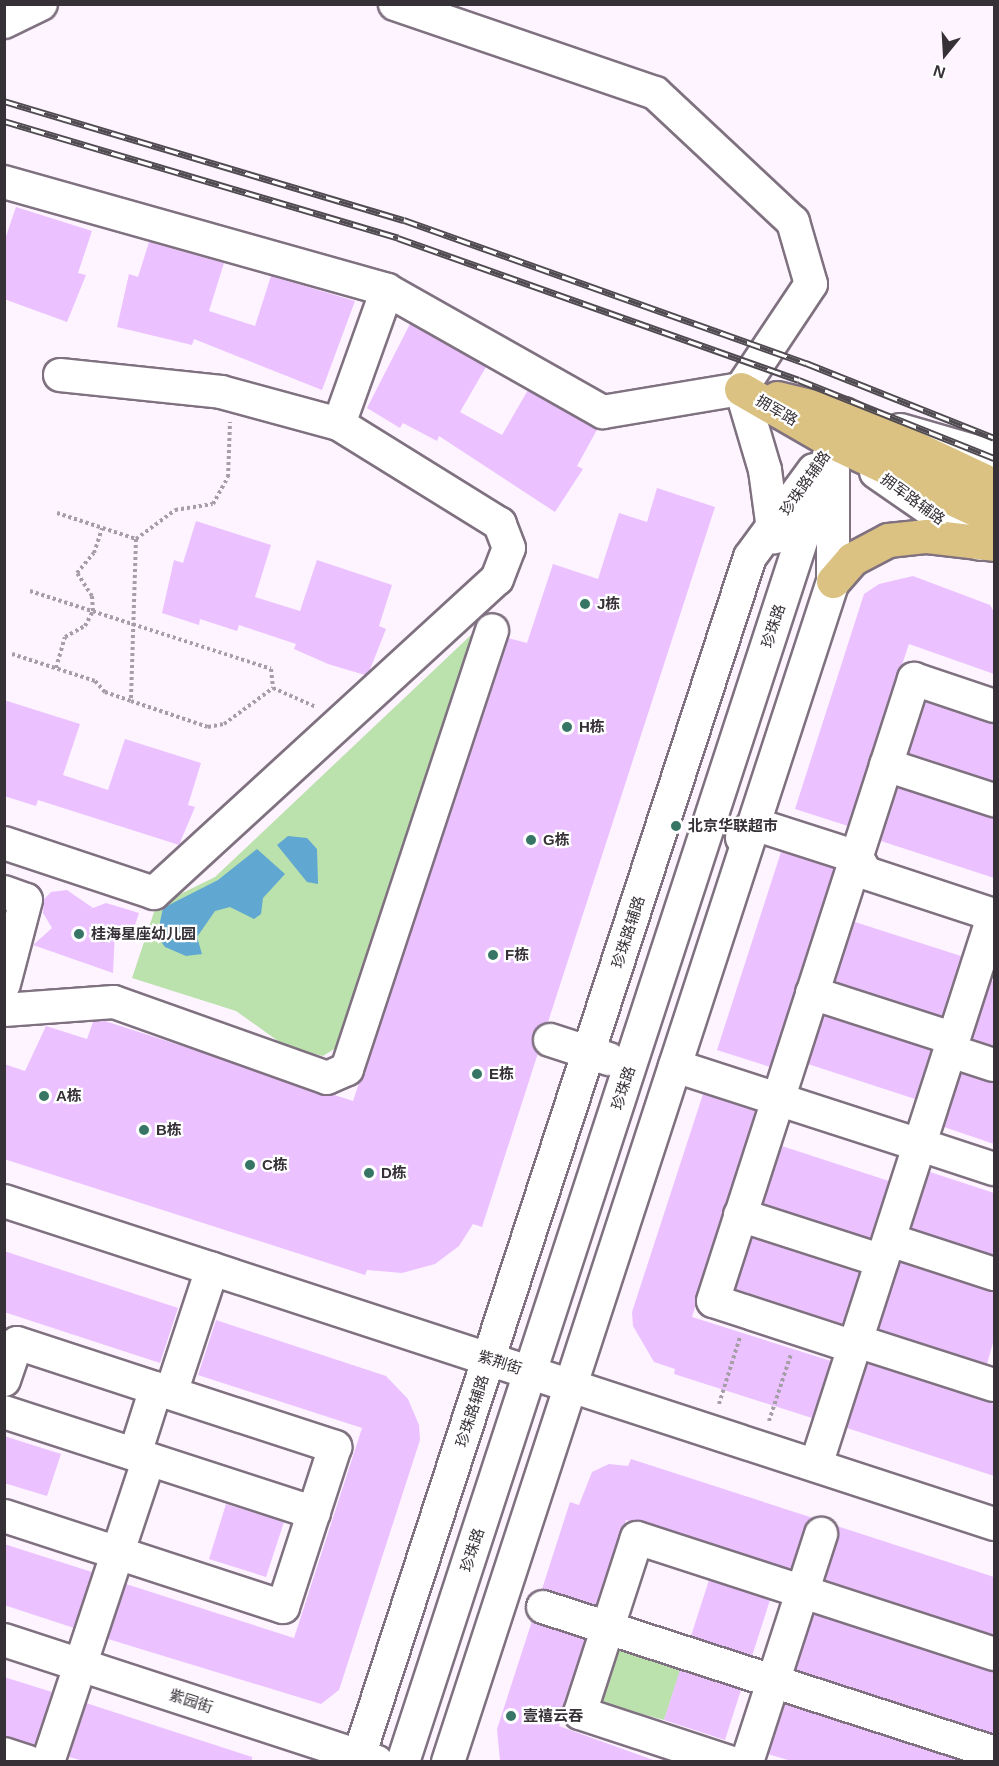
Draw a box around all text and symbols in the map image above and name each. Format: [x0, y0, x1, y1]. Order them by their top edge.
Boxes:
north arrow [915, 24, 975, 84]
text: N [931, 62, 947, 81]
street label: 拥军路 [753, 391, 801, 429]
street label: 珍珠路辅路 [776, 447, 834, 519]
street label: 拥军路辅路 [877, 470, 949, 528]
place label: J栋 [597, 595, 620, 613]
marker: J栋 [578, 597, 592, 611]
street label: 珍珠路 [757, 602, 789, 650]
place label: H栋 [579, 718, 605, 736]
marker: H栋 [560, 720, 574, 734]
place label: 北京华联超巿 [688, 817, 778, 835]
marker: 北京华联超巿 [669, 819, 683, 833]
place label: G栋 [543, 831, 570, 849]
marker: G栋 [524, 833, 538, 847]
street label: 珍珠路辅路 [608, 894, 648, 970]
place label: 桂海星座幼儿园 [91, 925, 196, 943]
marker: 桂海星座幼儿园 [72, 927, 86, 941]
place label: F栋 [505, 946, 529, 964]
marker: F栋 [486, 948, 500, 962]
street label: 珍珠路 [607, 1064, 639, 1112]
place label: E栋 [489, 1065, 514, 1083]
marker: E栋 [470, 1067, 484, 1081]
place label: A栋 [56, 1087, 82, 1105]
marker: A栋 [37, 1089, 51, 1103]
place label: B栋 [156, 1121, 182, 1139]
marker: B栋 [137, 1123, 151, 1137]
place label: C栋 [262, 1156, 288, 1174]
marker: C栋 [243, 1158, 257, 1172]
place label: D栋 [381, 1164, 407, 1182]
marker: D栋 [362, 1166, 376, 1180]
street label: 紫荆街 [476, 1346, 524, 1378]
street label: 珍珠路辅路 [452, 1373, 492, 1449]
street label: 珍珠路 [456, 1526, 488, 1574]
street label: 紫园街 [167, 1685, 215, 1717]
place label: 壹禧云吞 [523, 1707, 583, 1725]
marker: 壹禧云吞 [504, 1709, 518, 1723]

